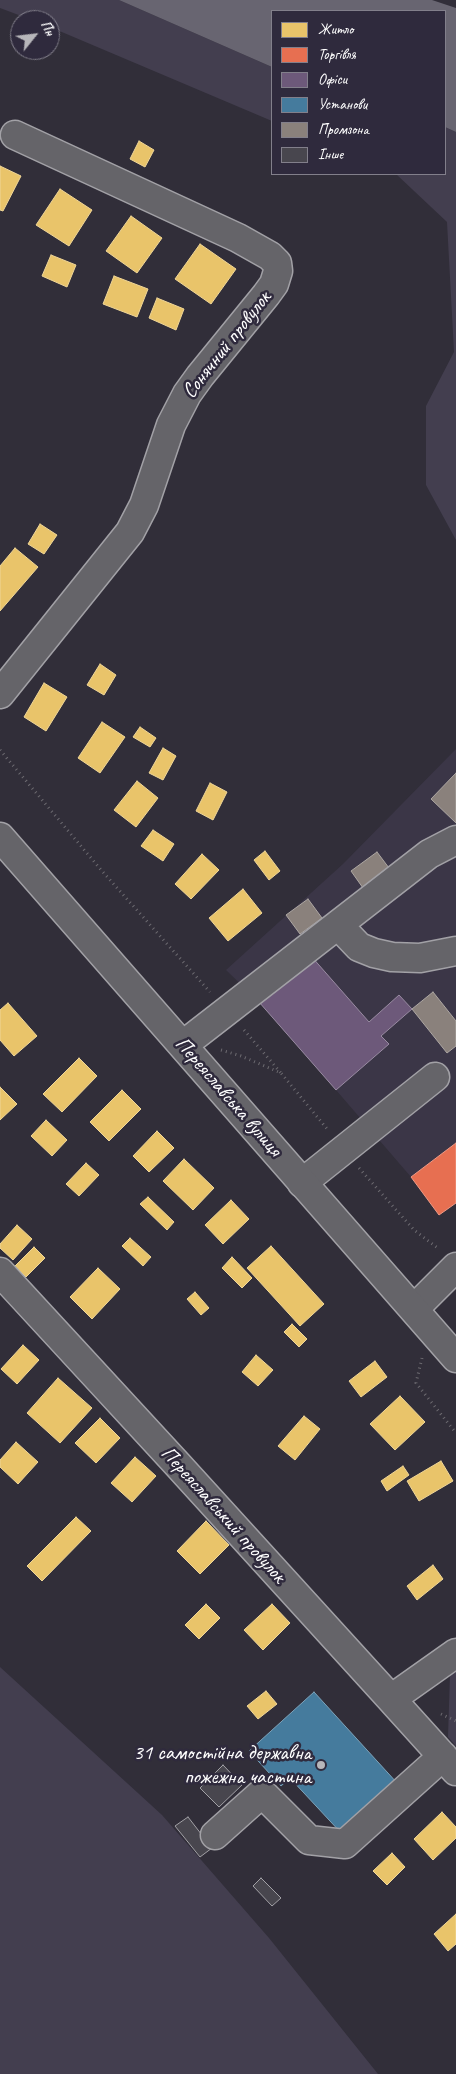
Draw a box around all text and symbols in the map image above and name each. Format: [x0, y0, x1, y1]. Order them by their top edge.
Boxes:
north arrow [10, 10, 60, 60]
legend [271, 10, 446, 175]
text: Пн [37, 17, 59, 39]
text: Житло [318, 20, 353, 39]
text: Торгівля [318, 45, 356, 64]
text: Офіси [318, 70, 347, 89]
text: Установи [318, 95, 367, 114]
text: Промзона [318, 120, 369, 139]
text: Інше [318, 145, 343, 164]
street label: Сонячний провулок [177, 286, 277, 404]
street label: Переяславська вулиця [169, 1032, 287, 1162]
street label: Переяславський провулок [155, 1441, 291, 1589]
place label: 31 самостійна державна пожежна частина [133, 1740, 311, 1790]
marker: 31 самостійна державна пожежна частина [315, 1759, 327, 1771]

